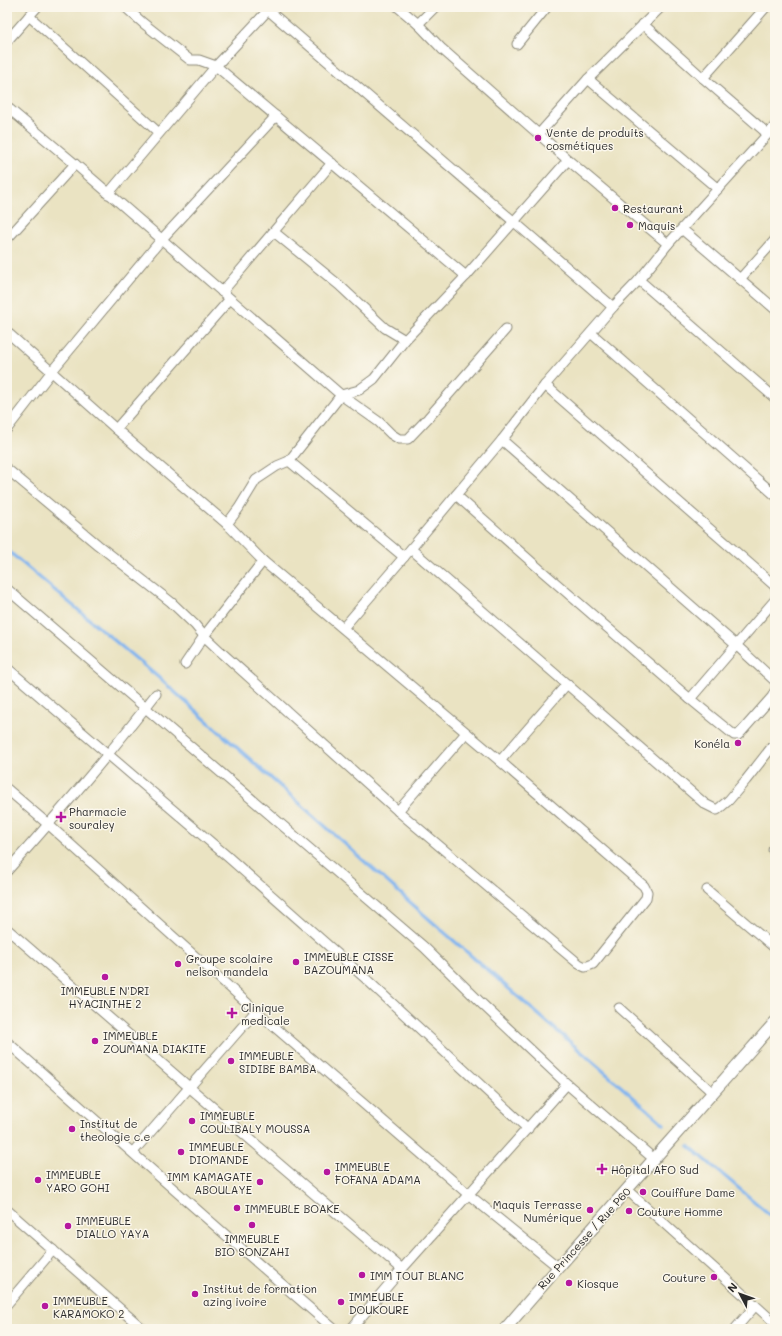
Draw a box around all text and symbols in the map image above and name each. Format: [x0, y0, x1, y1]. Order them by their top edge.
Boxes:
place label: Vente de produits cosmétiques [546, 125, 644, 153]
marker: Vente de produits cosmétiques [533, 133, 543, 143]
place label: Restaurant [623, 201, 683, 216]
marker: Restaurant [610, 203, 620, 213]
place label: Maquis [638, 218, 675, 233]
marker: Maquis [625, 220, 635, 230]
place label: Konéla [694, 736, 730, 751]
marker: Konéla [733, 738, 743, 748]
place label: Pharmacie souraley [69, 804, 127, 832]
marker: Pharmacie souraley [56, 812, 66, 822]
place label: IMMEUBLE CISSE BAZOUMANA [304, 949, 394, 977]
place label: Groupe scolaire nelson mandela [186, 951, 273, 979]
marker: IMMEUBLE CISSE BAZOUMANA [291, 957, 301, 967]
marker: Groupe scolaire nelson mandela [173, 959, 183, 969]
marker: IMMEUBLE N'DRI HYACINTHE 2 [100, 972, 110, 982]
place label: IMMEUBLE N'DRI HYACINTHE 2 [61, 983, 149, 1011]
place label: Clinique medicale [241, 1000, 290, 1028]
marker: Clinique medicale [226, 1007, 238, 1019]
place label: IMMEUBLE ZOUMANA DIAKITE [103, 1028, 206, 1056]
marker: IMMEUBLE ZOUMANA DIAKITE [90, 1036, 100, 1046]
place label: IMMEUBLE SIDIBE BAMBA [239, 1048, 317, 1076]
marker: IMMEUBLE SIDIBE BAMBA [226, 1056, 236, 1066]
place label: IMMEUBLE COULIBALY MOUSSA [200, 1108, 310, 1136]
place label: Institut de theologie c.e [80, 1116, 150, 1144]
marker: IMMEUBLE COULIBALY MOUSSA [187, 1116, 197, 1126]
marker: Institut de theologie c.e [67, 1124, 77, 1134]
place label: IMMEUBLE DIOMANDE [189, 1139, 248, 1167]
marker: IMMEUBLE DIOMANDE [176, 1147, 186, 1157]
place label: IMMEUBLE FOFANA ADAMA [335, 1159, 421, 1187]
place label: Hôpital AFO Sud [611, 1162, 699, 1177]
marker: Hôpital AFO Sud [596, 1163, 608, 1175]
place label: IMMEUBLE YARO GOHI [46, 1167, 110, 1195]
marker: IMMEUBLE FOFANA ADAMA [322, 1167, 332, 1177]
place label: IMM KAMAGATE ABOULAYE [167, 1169, 252, 1197]
marker: IMMEUBLE YARO GOHI [33, 1175, 43, 1185]
marker: IMM KAMAGATE ABOULAYE [255, 1177, 265, 1187]
street label: Rue Princesse / Rue P60 [534, 1184, 634, 1292]
place label: Couiffure Dame [651, 1185, 735, 1200]
marker: Couiffure Dame [638, 1187, 648, 1197]
place label: Maquis Terrasse Numérique [493, 1197, 582, 1225]
place label: IMMEUBLE BOAKE [245, 1201, 340, 1216]
marker: IMMEUBLE BOAKE [232, 1203, 242, 1213]
place label: Couture Homme [637, 1204, 723, 1219]
marker: Maquis Terrasse Numérique [585, 1205, 595, 1215]
marker: Couture Homme [624, 1206, 634, 1216]
place label: IMMEUBLE DIALLO YAYA [76, 1213, 149, 1241]
marker: IMMEUBLE BIO SONZAHI [247, 1220, 257, 1230]
marker: IMMEUBLE DIALLO YAYA [63, 1221, 73, 1231]
place label: IMMEUBLE BIO SONZAHI [215, 1231, 289, 1259]
place label: IMM TOUT BLANC [370, 1268, 464, 1283]
marker: IMM TOUT BLANC [357, 1270, 367, 1280]
place label: Couture [662, 1270, 706, 1285]
marker: Couture [709, 1272, 719, 1282]
north arrow [720, 1274, 760, 1314]
place label: Kiosque [577, 1276, 619, 1291]
marker: Kiosque [564, 1278, 574, 1288]
text: N [724, 1279, 740, 1295]
place label: Institut de formation azing ivoire [203, 1281, 317, 1309]
marker: Institut de formation azing ivoire [190, 1289, 200, 1299]
place label: IMMEUBLE DOUKOURE [349, 1289, 409, 1317]
place label: IMMEUBLE KARAMOKO 2 [53, 1293, 124, 1321]
marker: IMMEUBLE DOUKOURE [336, 1297, 346, 1307]
marker: IMMEUBLE KARAMOKO 2 [40, 1301, 50, 1311]

